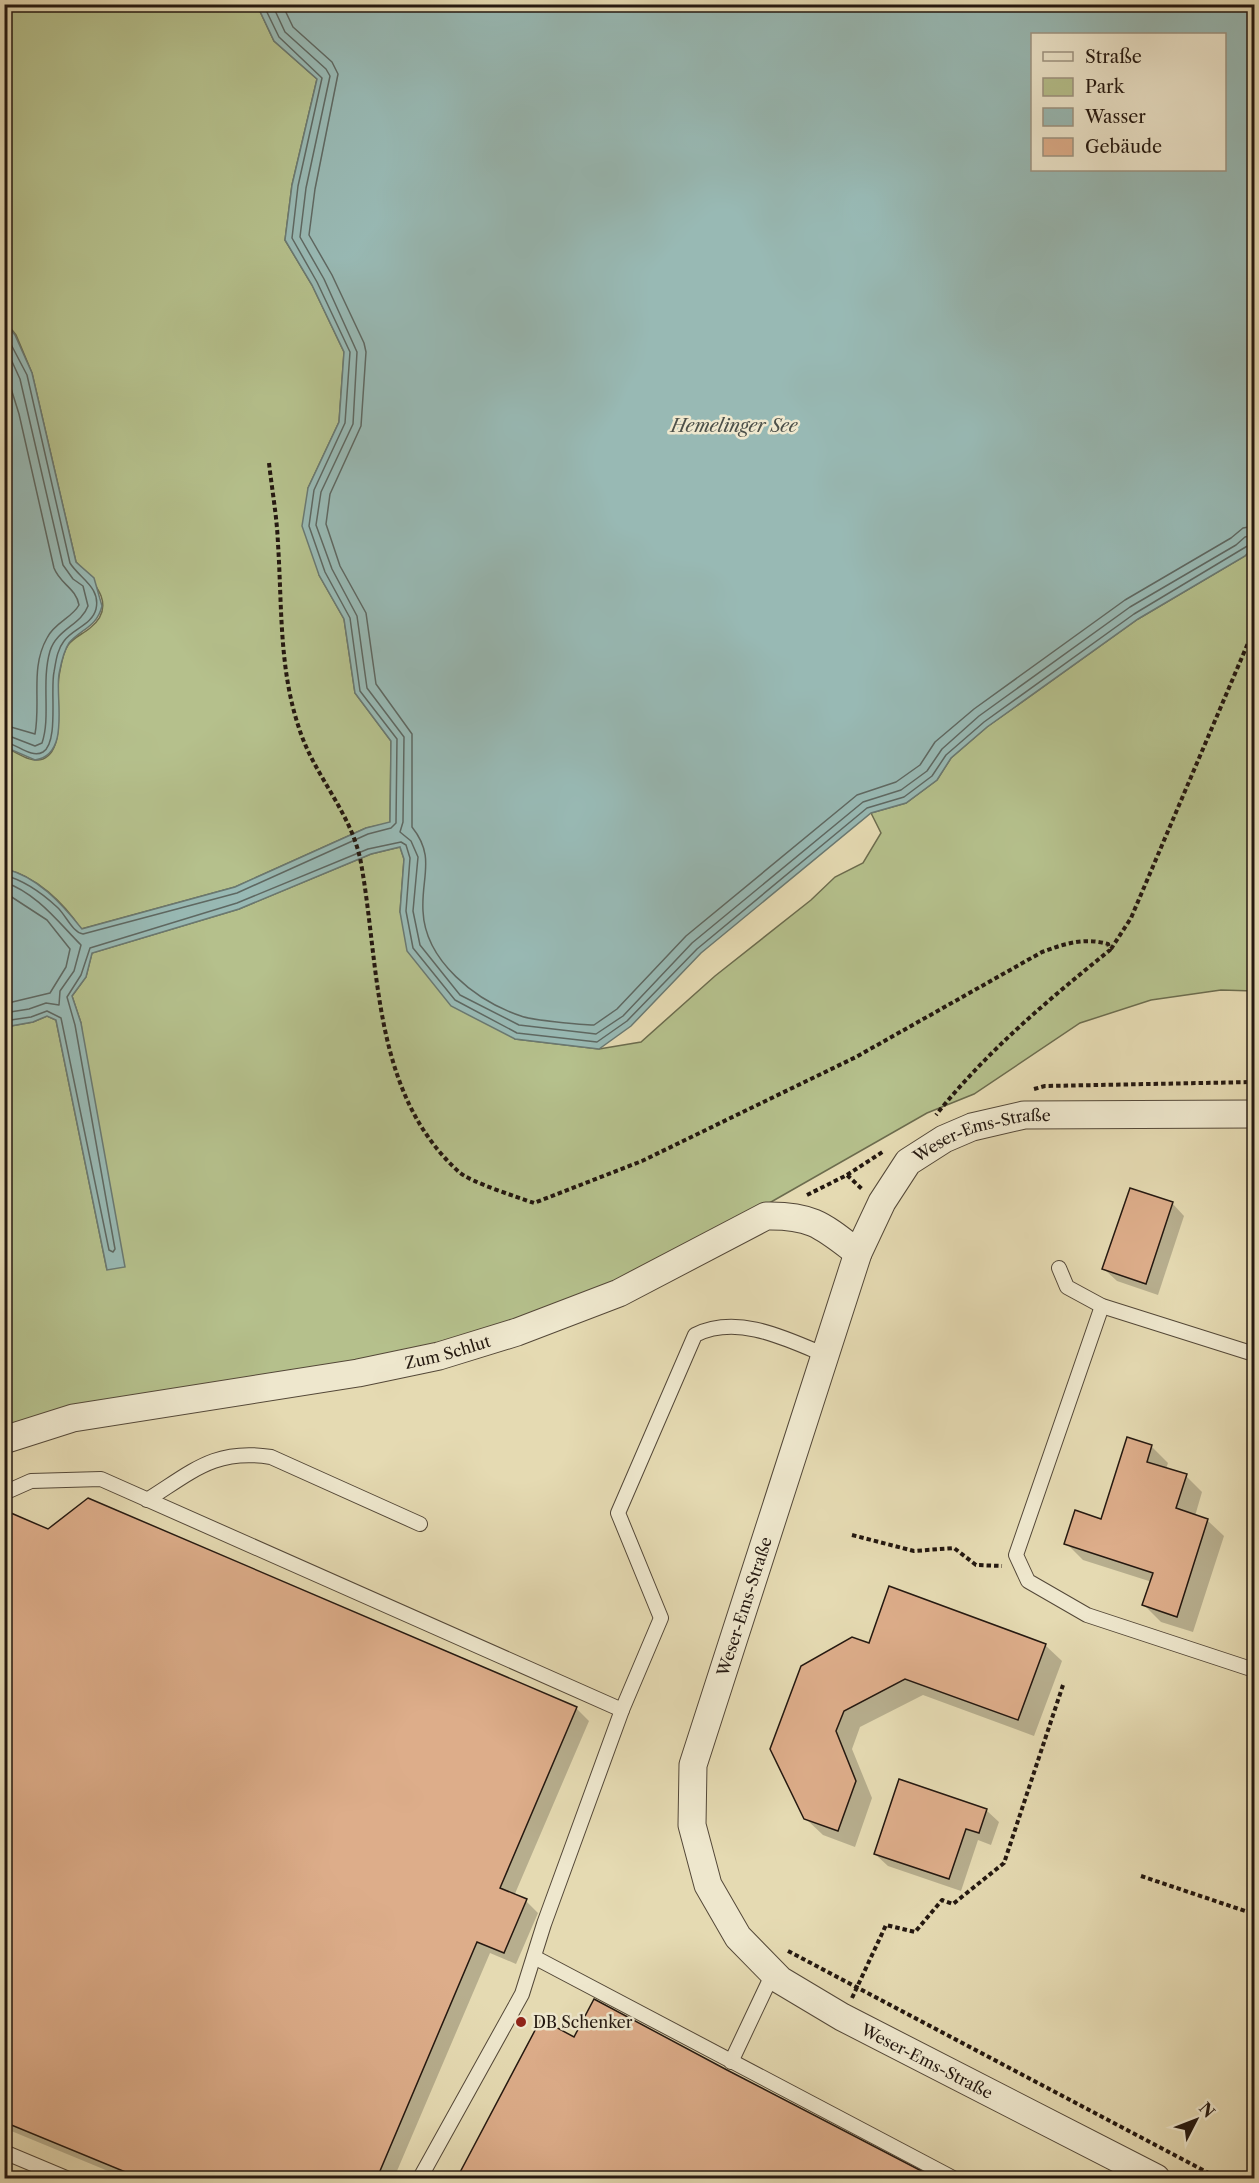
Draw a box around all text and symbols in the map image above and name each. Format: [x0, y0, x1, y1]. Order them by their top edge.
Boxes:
legend [1031, 33, 1226, 171]
text: Straße [1085, 46, 1142, 68]
text: Park [1085, 76, 1126, 98]
text: Wasser [1084, 106, 1146, 128]
text: Gebäude [1085, 136, 1162, 158]
water label: Hemelinger See [669, 415, 799, 437]
street label: Weser-Ems-Straße [909, 1105, 1051, 1167]
street label: Zum Schlut [403, 1331, 493, 1373]
street label: Weser-Ems-Straße [712, 1534, 776, 1679]
place label: DB Schenker [533, 2012, 633, 2032]
marker: DB Schenker [514, 2015, 528, 2029]
street label: Weser-Ems-Straße [857, 2019, 996, 2103]
north arrow [1166, 2090, 1226, 2150]
text: N [1195, 2098, 1219, 2122]

